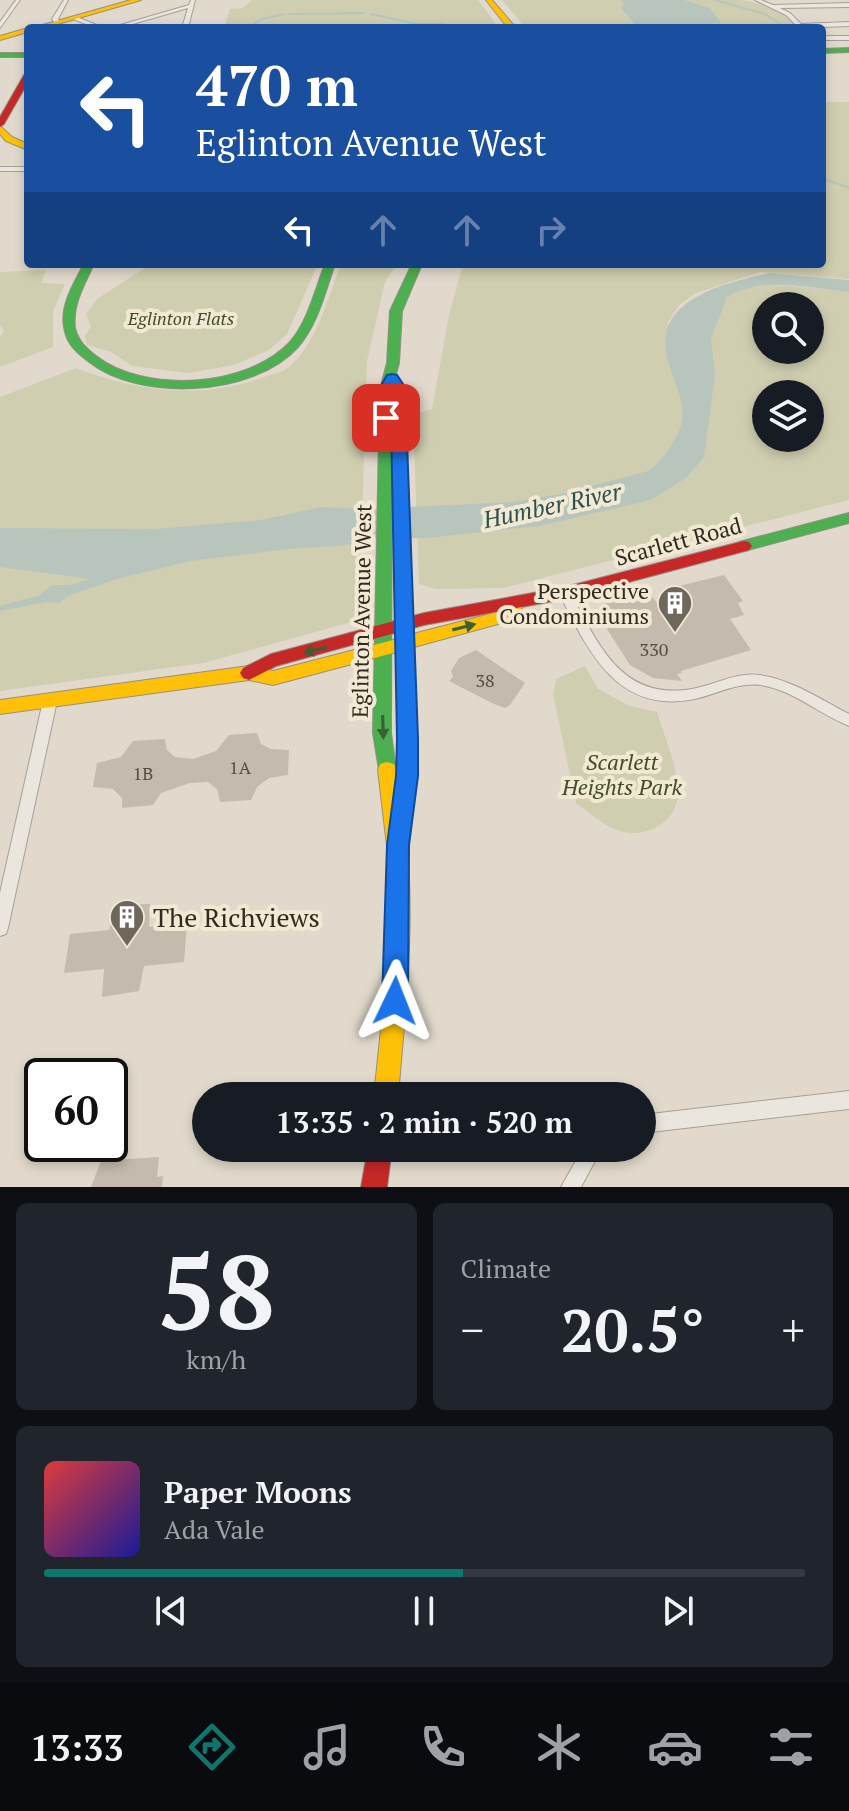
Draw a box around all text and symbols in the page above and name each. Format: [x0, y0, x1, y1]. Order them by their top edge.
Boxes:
text: 470 m [196, 48, 358, 122]
icon: left [64, 56, 168, 160]
text: Eglinton Avenue West [196, 119, 547, 166]
icon: left [277, 208, 321, 252]
icon: ahead [361, 208, 405, 252]
icon: ahead [445, 208, 489, 252]
icon: right [529, 208, 573, 252]
map controls [752, 292, 824, 452]
button: search [752, 292, 824, 364]
park label: Eglinton Flats [127, 306, 234, 330]
button: layers [752, 380, 824, 452]
pin [352, 384, 420, 452]
icon: arrive [364, 396, 408, 440]
water label: Humber River [479, 474, 626, 535]
street label: Eglinton Avenue West [345, 504, 377, 718]
street label: Scarlett Road [611, 510, 745, 572]
place label: Perspective Condominiums [499, 576, 649, 630]
building icon: Perspective Condominiums [656, 584, 694, 634]
one-way arrow [452, 620, 477, 632]
house number: 330 [640, 637, 668, 661]
one-way arrow [303, 644, 328, 657]
house number: 38 [475, 668, 495, 692]
one-way arrow [376, 715, 389, 740]
park label: Scarlett Heights Park [561, 747, 682, 801]
house number: 1A [229, 755, 252, 779]
house number: 1B [133, 761, 153, 785]
building icon: The Richviews [108, 898, 146, 948]
place label: The Richviews [153, 900, 320, 934]
position arrow [353, 959, 437, 1043]
speed limit sign: 60 [24, 1058, 128, 1162]
text: 13:35 · 2 min · 520 m [276, 1102, 572, 1142]
text: 58 [157, 1221, 275, 1359]
text: Climate [461, 1251, 551, 1285]
text: 20.5° [561, 1290, 705, 1369]
text: − [461, 1300, 484, 1359]
text: + [782, 1300, 805, 1359]
text: km/h [186, 1342, 246, 1376]
text: Paper Moons [164, 1472, 352, 1512]
text: Ada Vale [164, 1512, 265, 1546]
icon: previous [149, 1589, 193, 1633]
icon: pause [402, 1589, 446, 1633]
icon: next [656, 1589, 700, 1633]
icon: directions [184, 1719, 240, 1775]
icon: music [299, 1719, 355, 1775]
icon: phone [415, 1719, 471, 1775]
icon: climate [531, 1719, 587, 1775]
icon: car [647, 1719, 703, 1775]
icon: filters [763, 1719, 819, 1775]
text: 13:33 [30, 1724, 124, 1771]

